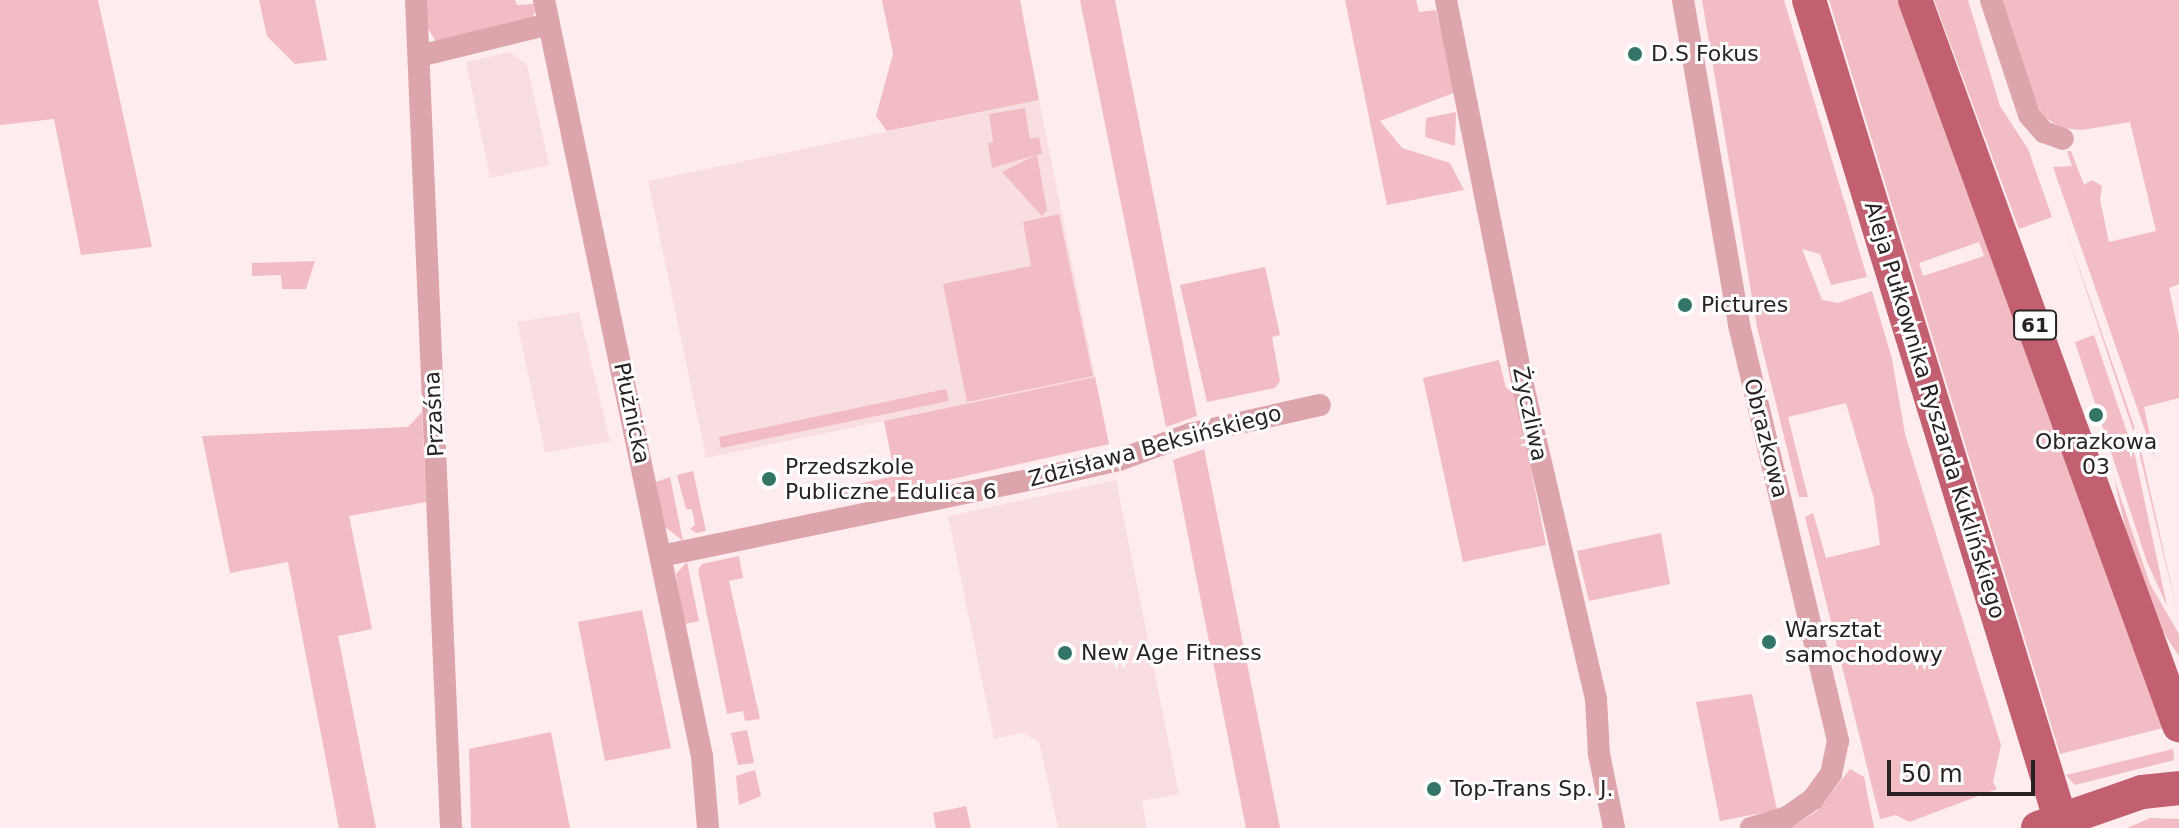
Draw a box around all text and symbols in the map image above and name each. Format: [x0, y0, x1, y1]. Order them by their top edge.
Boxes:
place label: D.S Fokus [1651, 41, 1759, 67]
marker: D.S Fokus [1626, 45, 1644, 63]
street label: Aleja Pułkownika Ryszarda Kuklińskiego [1859, 198, 2011, 622]
place label: Pictures [1701, 292, 1788, 318]
marker: Pictures [1676, 296, 1694, 314]
road number: 61 [2013, 309, 2057, 341]
street label: Płużnicka [608, 360, 656, 466]
street label: Życzliwa [1507, 365, 1553, 463]
street label: Przaśna [419, 370, 449, 458]
street label: Obrazkowa [1738, 375, 1794, 501]
street label: Zdzisława Beksińskiego [1026, 400, 1284, 492]
marker: Obrazkowa 03 [2087, 406, 2105, 424]
place label: Obrazkowa 03 [2035, 428, 2157, 480]
place label: Przedszkole Publiczne Edulica 6 [785, 453, 997, 504]
marker: Przedszkole Publiczne Edulica 6 [760, 470, 778, 488]
place label: Warsztat samochodowy [1785, 616, 1943, 668]
marker: Warsztat samochodowy [1760, 633, 1778, 651]
place label: New Age Fitness [1081, 640, 1262, 666]
marker: New Age Fitness [1056, 644, 1074, 662]
scale bar [1891, 744, 2039, 794]
text: 50 m [1901, 760, 1963, 788]
place label: Top-Trans Sp. J. [1450, 776, 1614, 802]
marker: Top-Trans Sp. J. [1425, 780, 1443, 798]

